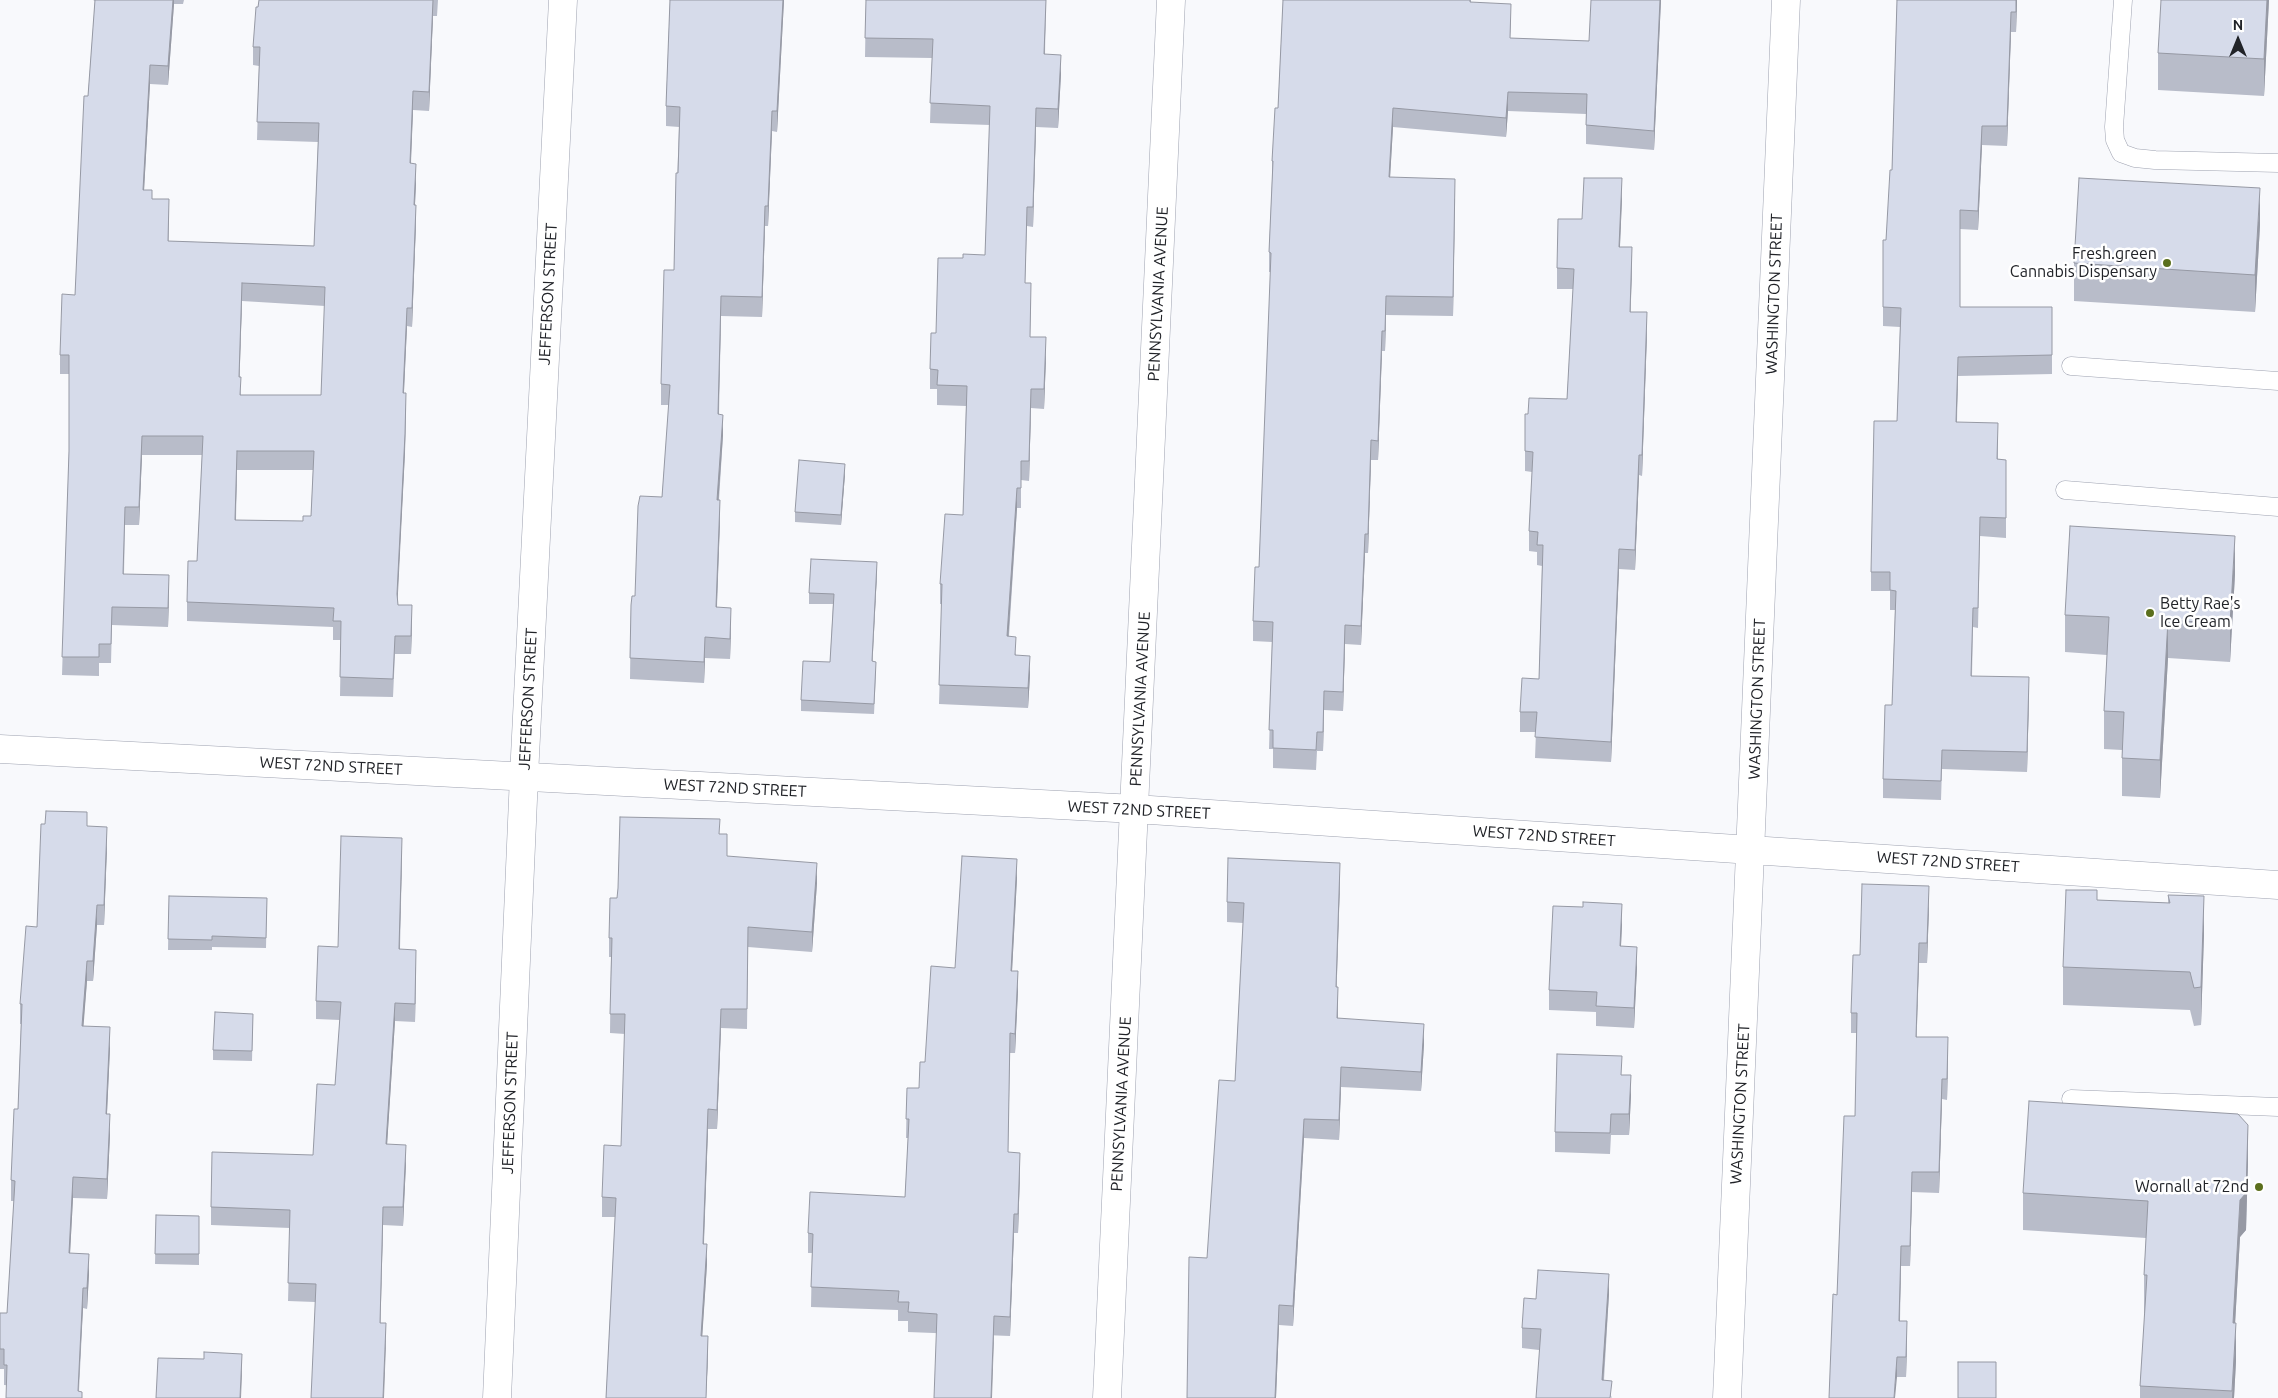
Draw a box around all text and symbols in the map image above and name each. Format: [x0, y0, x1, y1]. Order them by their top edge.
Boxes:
north arrow [2213, 15, 2263, 65]
text: N [2233, 17, 2243, 33]
street label: PENNSYLVANIA AVENUE [1144, 206, 1172, 382]
street label: WASHINGTON STREET [1762, 213, 1786, 375]
street label: JEFFERSON STREET [535, 222, 561, 366]
place label: Fresh.green Cannabis Dispensary [2010, 244, 2157, 282]
marker: Fresh.green Cannabis Dispensary [2161, 257, 2173, 269]
place label: Betty Rae's Ice Cream [2160, 594, 2241, 632]
marker: Betty Rae's Ice Cream [2144, 607, 2156, 619]
street label: PENNSYLVANIA AVENUE [1126, 611, 1154, 787]
street label: WASHINGTON STREET [1745, 618, 1769, 780]
street label: JEFFERSON STREET [515, 627, 541, 771]
street label: WEST 72ND STREET [259, 753, 403, 779]
street label: WEST 72ND STREET [663, 775, 807, 801]
street label: WEST 72ND STREET [1067, 797, 1211, 823]
street label: WEST 72ND STREET [1472, 821, 1616, 851]
street label: WEST 72ND STREET [1876, 847, 2020, 877]
street label: PENNSYLVANIA AVENUE [1107, 1016, 1135, 1192]
street label: WASHINGTON STREET [1726, 1023, 1754, 1185]
street label: JEFFERSON STREET [498, 1031, 522, 1175]
place label: Wornall at 72nd [2135, 1177, 2249, 1197]
marker: Wornall at 72nd [2253, 1181, 2265, 1193]

